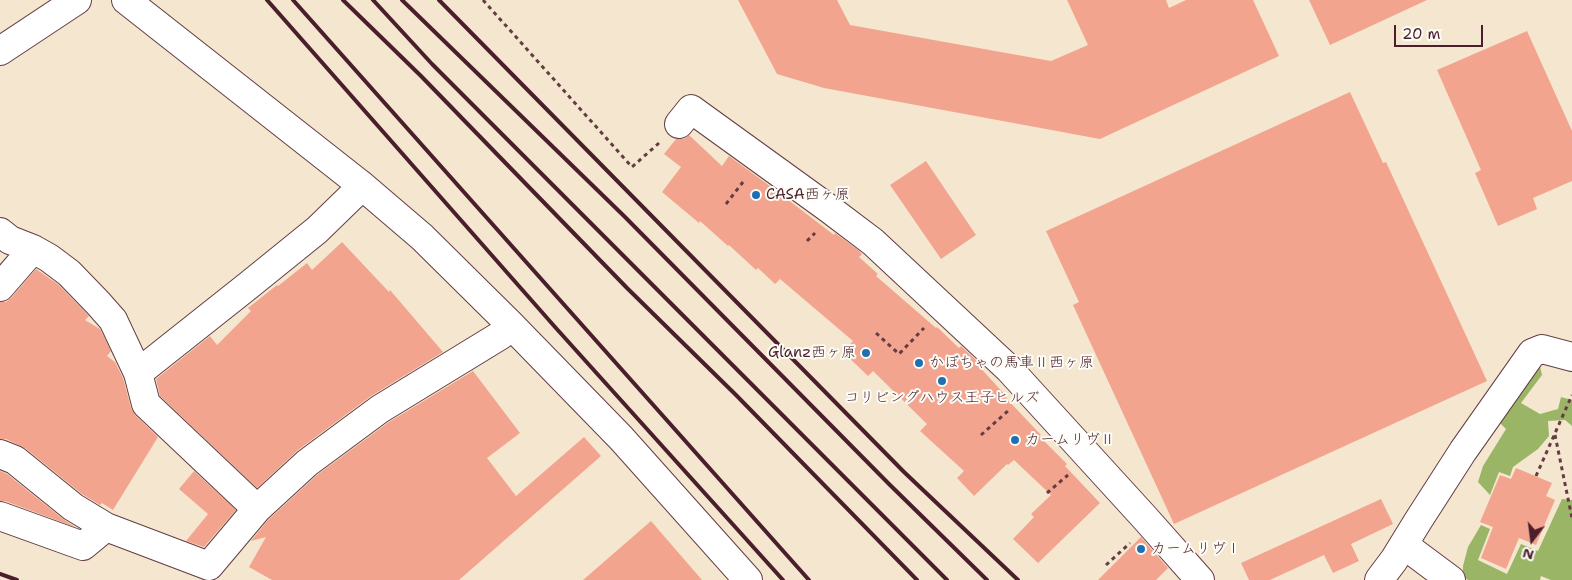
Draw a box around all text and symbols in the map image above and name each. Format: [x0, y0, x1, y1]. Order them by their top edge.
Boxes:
scale bar [1397, 15, 1486, 47]
text: 20 m [1402, 24, 1441, 44]
place label: CASA西ヶ原 [766, 186, 850, 204]
marker: CASA西ヶ原 [750, 189, 762, 201]
place label: Glanz西ヶ原 [768, 344, 856, 362]
marker: Glanz西ヶ原 [860, 347, 872, 359]
place label: かぼちゃの馬車Ⅱ西ヶ原 [929, 354, 1094, 372]
marker: かぼちゃの馬車Ⅱ西ヶ原 [913, 357, 925, 369]
marker: コリビングハウス王子ヒルズ [936, 375, 948, 387]
place label: コリビングハウス王子ヒルズ [845, 389, 1039, 407]
place label: カームリヴⅡ [1025, 431, 1115, 449]
marker: カームリヴⅡ [1009, 434, 1021, 446]
north arrow [1507, 515, 1557, 565]
place label: カームリヴⅠ [1151, 540, 1241, 558]
marker: カームリヴⅠ [1135, 543, 1147, 555]
text: N [1520, 544, 1536, 565]

